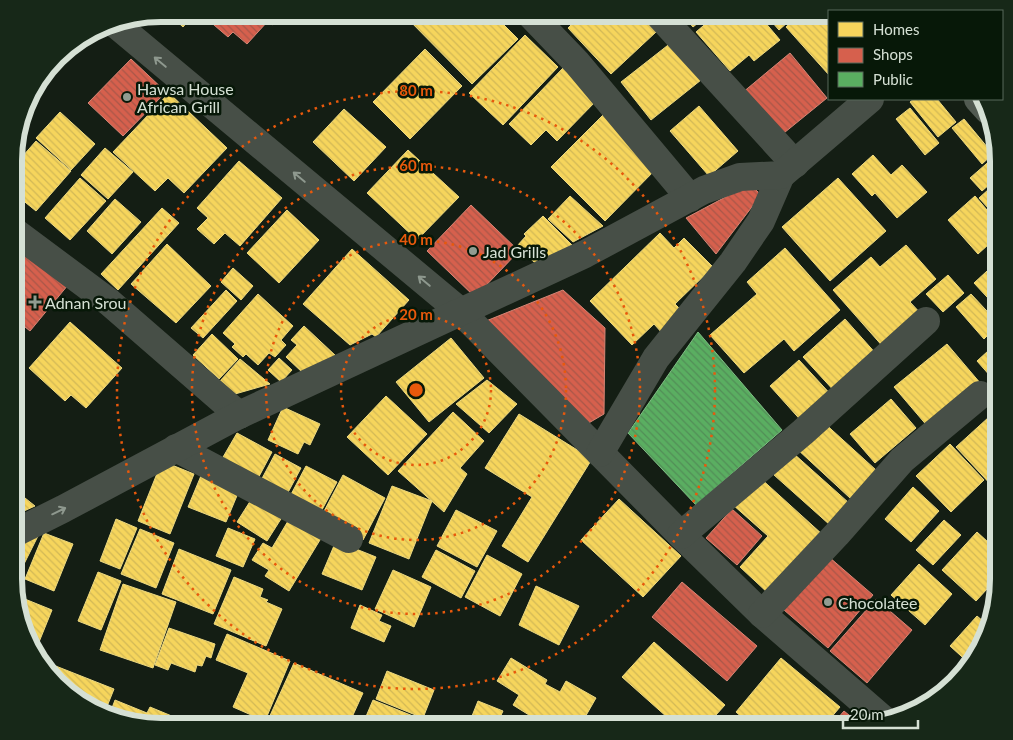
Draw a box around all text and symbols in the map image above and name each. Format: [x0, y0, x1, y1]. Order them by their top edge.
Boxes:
legend [828, 10, 1003, 100]
text: Homes [873, 20, 919, 38]
text: Shops [873, 45, 913, 63]
one-way arrow [154, 56, 167, 67]
text: Public [873, 70, 913, 88]
place label: Hawsa House African Grill [137, 79, 234, 116]
text: 80 m [399, 81, 433, 99]
marker: Hawsa House African Grill [121, 91, 133, 103]
text: 60 m [399, 156, 433, 174]
one-way arrow [292, 171, 305, 183]
text: 40 m [399, 230, 433, 248]
place label: Jad Grills [483, 242, 546, 261]
marker: Jad Grills [467, 245, 479, 257]
one-way arrow [417, 275, 430, 286]
place label: Adnan Srou [45, 293, 127, 312]
marker: Adnan Srou [29, 296, 41, 308]
text: 20 m [399, 305, 433, 323]
centre of rings [407, 381, 425, 399]
one-way arrow [51, 506, 66, 516]
place label: Chocolatee [838, 593, 917, 612]
marker: Chocolatee [822, 596, 834, 608]
scale bar [843, 698, 918, 730]
text: 20 m [850, 705, 884, 723]

